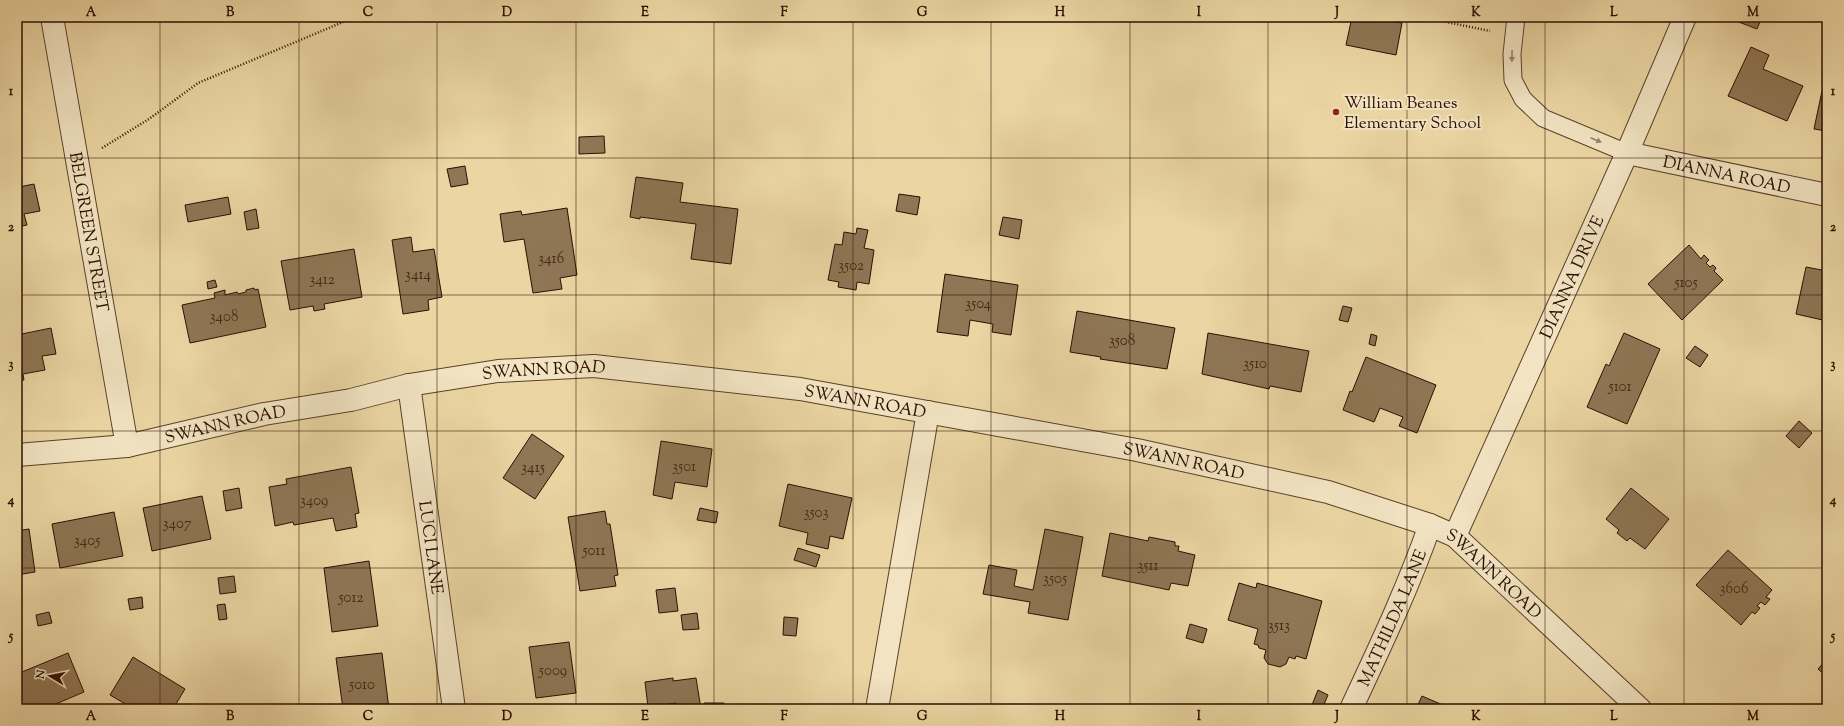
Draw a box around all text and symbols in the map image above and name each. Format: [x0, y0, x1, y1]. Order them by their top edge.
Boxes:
text: A [86, 4, 97, 22]
text: B [226, 4, 235, 22]
text: C [363, 4, 373, 22]
text: D [502, 4, 512, 22]
text: E [641, 4, 649, 22]
text: F [780, 4, 788, 22]
text: G [917, 4, 928, 22]
text: H [1055, 4, 1066, 22]
text: I [1197, 4, 1202, 22]
text: J [1334, 4, 1339, 22]
text: K [1471, 4, 1481, 22]
text: L [1610, 4, 1618, 22]
text: M [1747, 4, 1759, 22]
one-way arrow [1509, 50, 1515, 63]
text: 1 [9, 83, 14, 101]
text: 1 [1831, 83, 1836, 101]
place label: William Beanes Elementary School [1344, 92, 1481, 136]
marker: William Beanes Elementary School [1331, 107, 1341, 117]
one-way arrow [1590, 137, 1602, 143]
street label: BELGREEN STREET [62, 150, 113, 314]
street label: DIANNA ROAD [1660, 151, 1792, 201]
street label: DIANNA DRIVE [1535, 212, 1611, 343]
text: 2 [8, 219, 15, 237]
text: 2 [1830, 219, 1837, 237]
house number: 3416 [538, 249, 564, 270]
house number: 3502 [838, 256, 864, 277]
house number: 3414 [405, 265, 432, 286]
house number: 3412 [309, 270, 335, 291]
house number: 5105 [1673, 273, 1698, 294]
house number: 3504 [965, 294, 991, 315]
house number: 3408 [210, 307, 238, 328]
house number: 3508 [1109, 331, 1135, 352]
house number: 3510 [1243, 354, 1267, 375]
text: 3 [8, 356, 14, 374]
street label: SWANN ROAD [481, 356, 607, 387]
text: 3 [1830, 356, 1836, 374]
house number: 5101 [1608, 377, 1631, 398]
street label: SWANN ROAD [802, 380, 928, 426]
street label: SWANN ROAD [163, 401, 288, 451]
street label: SWANN ROAD [1121, 438, 1246, 487]
house number: 3501 [672, 457, 696, 478]
house number: 3415 [521, 458, 545, 479]
house number: 3409 [300, 491, 328, 512]
text: 4 [7, 492, 15, 510]
text: 4 [1829, 492, 1837, 510]
street label: LUCI LANE [411, 499, 448, 596]
house number: 3503 [803, 503, 829, 524]
house number: 3407 [163, 514, 192, 535]
street label: SWANN ROAD [1442, 524, 1546, 625]
house number: 3405 [74, 531, 100, 552]
house number: 5011 [581, 541, 606, 562]
street label: MATHILDA LANE [1353, 547, 1434, 691]
house number: 3511 [1137, 556, 1159, 577]
house number: 3505 [1043, 569, 1067, 590]
house number: 3606 [1720, 579, 1748, 600]
house number: 5012 [337, 588, 364, 609]
house number: 3513 [1268, 616, 1290, 637]
text: 5 [8, 628, 14, 646]
text: 5 [1830, 628, 1836, 646]
north arrow [30, 656, 70, 696]
house number: 5009 [538, 661, 567, 682]
text: N [32, 669, 50, 681]
house number: 5010 [348, 675, 375, 696]
text: A [86, 708, 97, 726]
text: B [226, 708, 235, 726]
text: C [363, 708, 373, 726]
text: D [502, 708, 512, 726]
text: E [641, 708, 649, 726]
text: F [780, 708, 788, 726]
text: G [917, 708, 928, 726]
text: H [1055, 708, 1066, 726]
text: I [1197, 708, 1202, 726]
text: J [1334, 708, 1339, 726]
text: K [1471, 708, 1481, 726]
text: L [1610, 708, 1618, 726]
text: M [1747, 708, 1759, 726]

